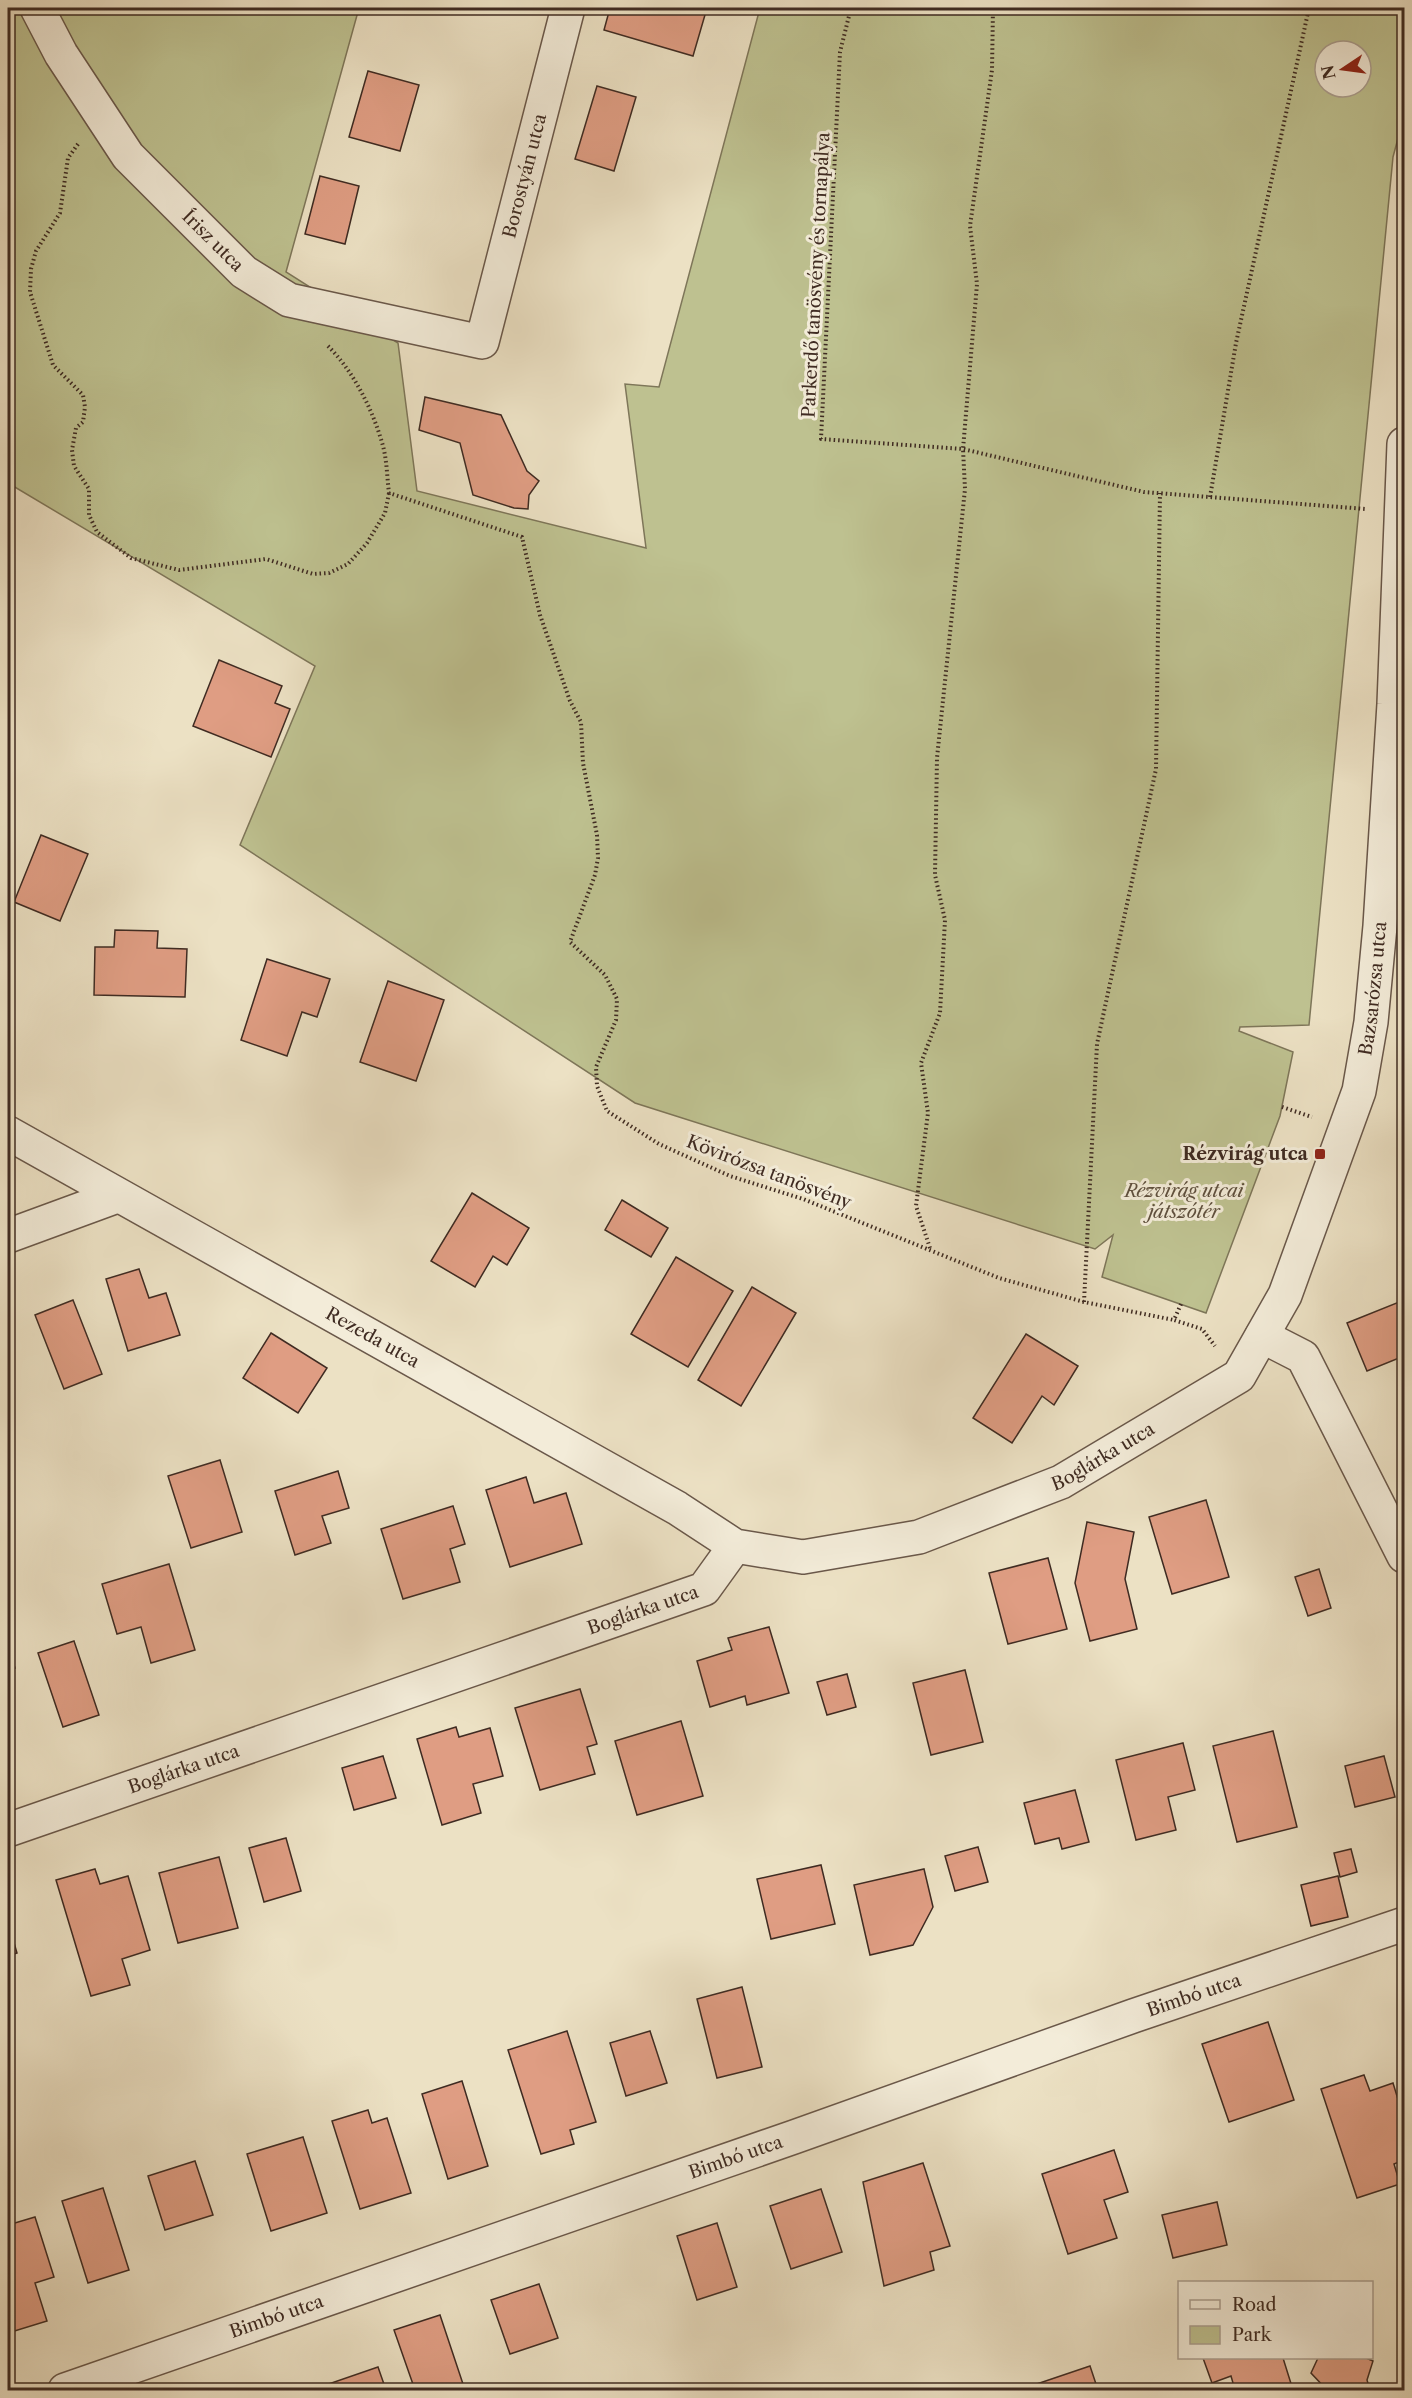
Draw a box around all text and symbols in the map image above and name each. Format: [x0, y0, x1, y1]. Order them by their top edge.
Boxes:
north arrow [1313, 39, 1373, 99]
text: N [1317, 63, 1340, 81]
street label: Borostyán utca [498, 111, 551, 240]
street label: Parkerdő tanösvény és tornapálya [798, 131, 834, 418]
street label: Írisz utca [177, 205, 249, 277]
street label: Bazsarózsa utca [1354, 920, 1391, 1057]
street label: Kövirózsa tanösvény [683, 1130, 855, 1214]
place label: Rézvirág utca [1182, 1143, 1309, 1165]
marker: Rézvirág utca [1313, 1147, 1327, 1161]
park label: Rézvirág utcai játszótér [1123, 1180, 1245, 1223]
street label: Rezeda utca [322, 1302, 424, 1373]
street label: Boglárka utca [1048, 1418, 1159, 1496]
street label: Boglárka utca [585, 1581, 702, 1640]
street label: Boglárka utca [125, 1740, 243, 1799]
street label: Bimbó utca [1144, 1969, 1244, 2021]
street label: Bimbó utca [686, 2131, 786, 2184]
legend [1178, 2281, 1373, 2359]
street label: Bimbó utca [227, 2290, 327, 2343]
text: Road [1232, 2294, 1277, 2316]
text: Park [1232, 2324, 1273, 2346]

